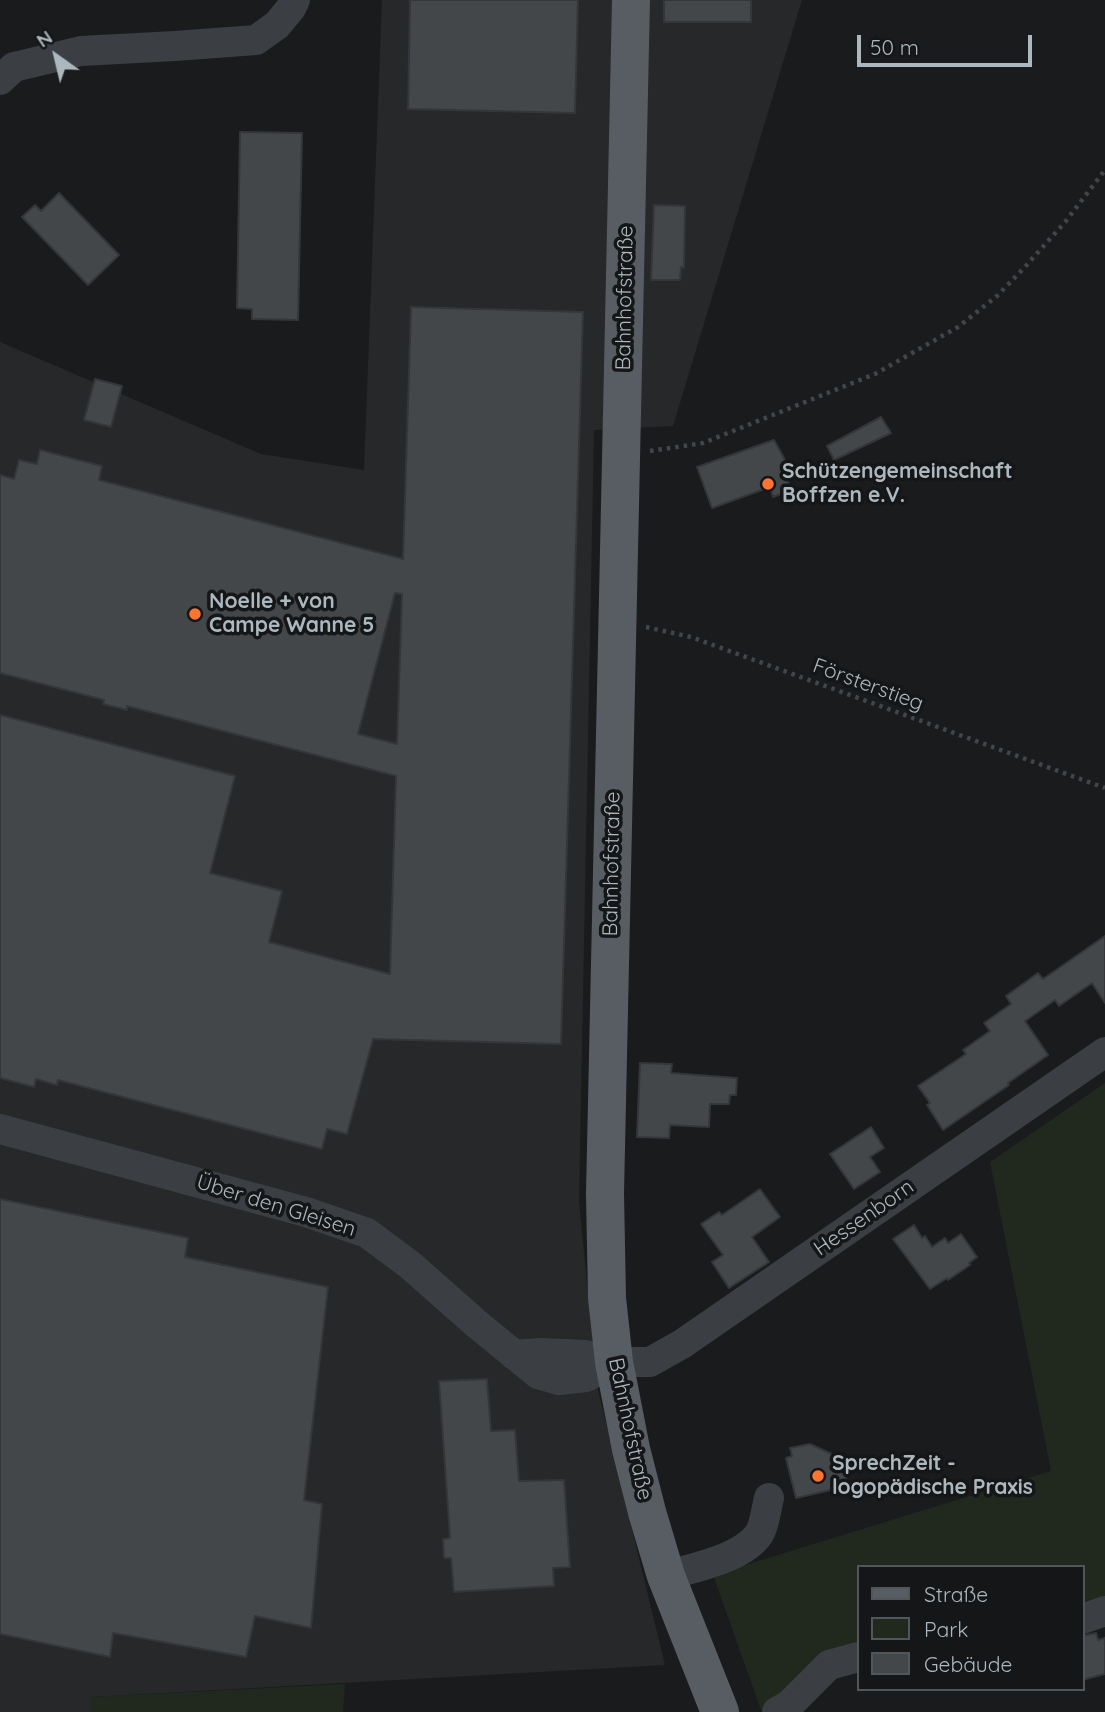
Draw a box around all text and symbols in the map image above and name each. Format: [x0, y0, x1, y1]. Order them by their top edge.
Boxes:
north arrow [21, 21, 91, 91]
scale bar [860, 21, 1035, 65]
text: N [32, 25, 57, 52]
text: 50 m [870, 34, 919, 60]
street label: Bahnhofstraße [611, 225, 639, 371]
place label: Schützengemeinschaft Boffzen e.V. [782, 459, 1012, 509]
marker: Schützengemeinschaft Boffzen e.V. [760, 476, 776, 492]
place label: Noelle + von Campe Wanne 5 [209, 589, 374, 639]
marker: Noelle + von Campe Wanne 5 [187, 606, 203, 622]
street label: Försterstieg [809, 653, 927, 717]
street label: Bahnhofstraße [598, 791, 626, 937]
street label: Über den Gleisen [193, 1170, 359, 1242]
street label: Hessenborn [809, 1174, 919, 1262]
street label: Bahnhofstraße [603, 1356, 657, 1502]
place label: SprechZeit - logopädische Praxis [832, 1451, 1033, 1501]
marker: SprechZeit - logopädische Praxis [810, 1468, 826, 1484]
legend [856, 1565, 1084, 1691]
text: Straße [924, 1581, 988, 1607]
text: Park [924, 1616, 968, 1642]
text: Gebäude [924, 1651, 1012, 1677]

